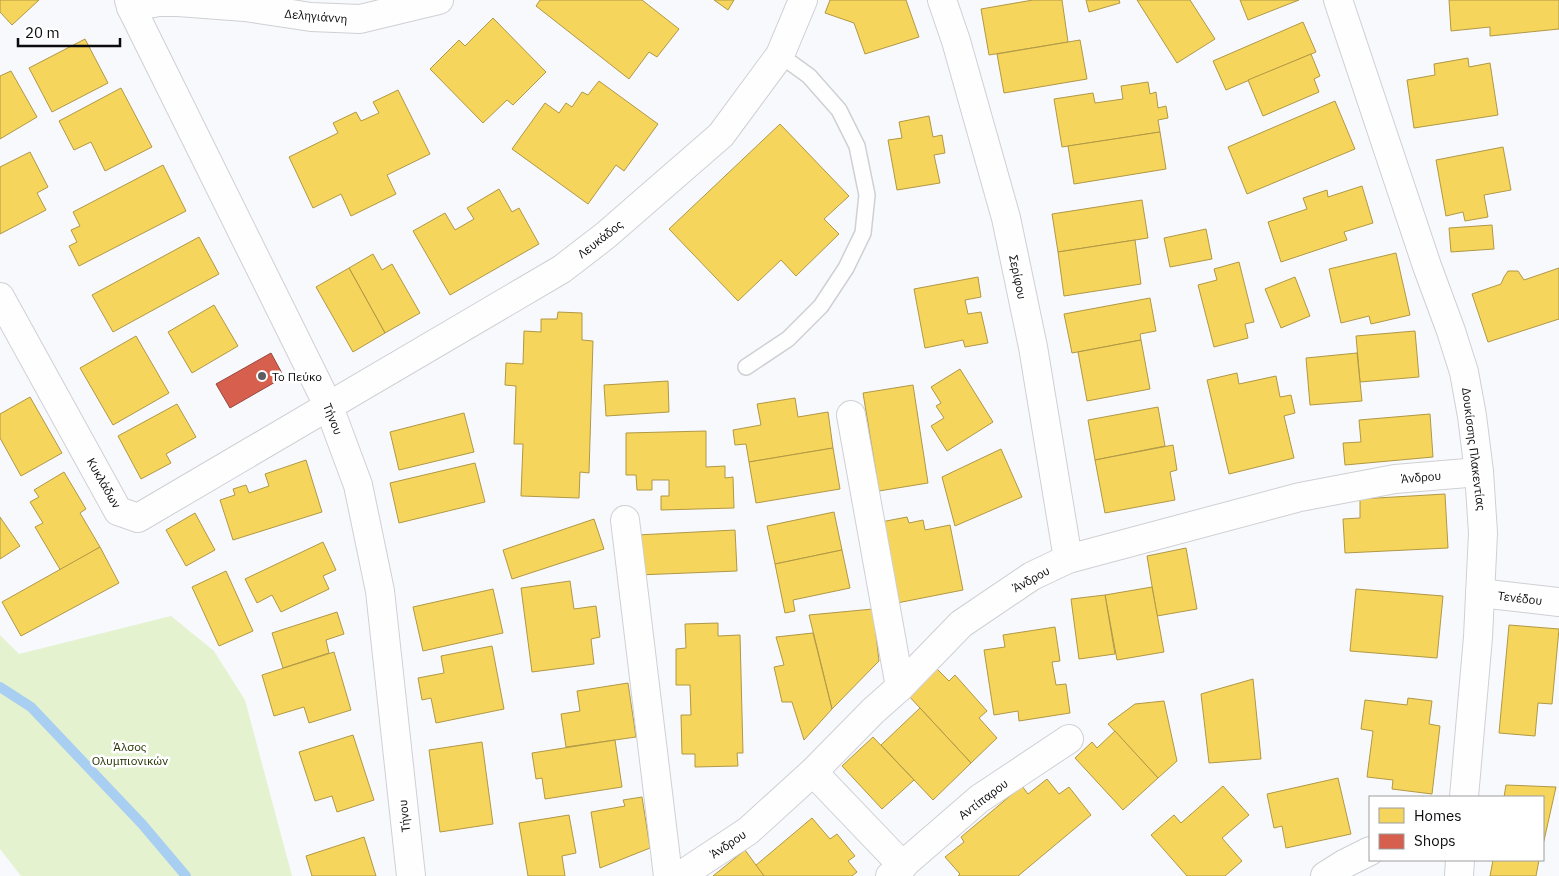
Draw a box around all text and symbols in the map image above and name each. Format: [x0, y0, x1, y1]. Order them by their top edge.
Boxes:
street label: Δεληγιάννη [284, 6, 348, 26]
scale bar [18, 15, 120, 47]
text: 20 m [25, 23, 60, 42]
street label: Λευκάδος [574, 216, 626, 261]
street label: Σερίφου [1006, 253, 1030, 301]
place label: Το Πεύκο [272, 369, 322, 384]
marker: Το Πεύκο [256, 370, 268, 382]
street label: Δουκίσσης Πλακεντίας [1459, 386, 1489, 512]
street label: Τήνου [320, 401, 346, 437]
street label: Κυκλάδων [84, 455, 124, 511]
street label: Άνδρου [1400, 468, 1442, 486]
street label: Άνδρου [1010, 563, 1052, 595]
street label: Τενέδου [1497, 588, 1543, 608]
park label: Άλσος Ολυμπιονικών [92, 739, 168, 768]
street label: Αντίπαρου [955, 775, 1011, 823]
legend [1369, 796, 1544, 861]
street label: Τήνου [395, 799, 413, 833]
text: Homes [1414, 806, 1462, 825]
street label: Άνδρου [707, 827, 749, 861]
text: Shops [1414, 831, 1456, 850]

